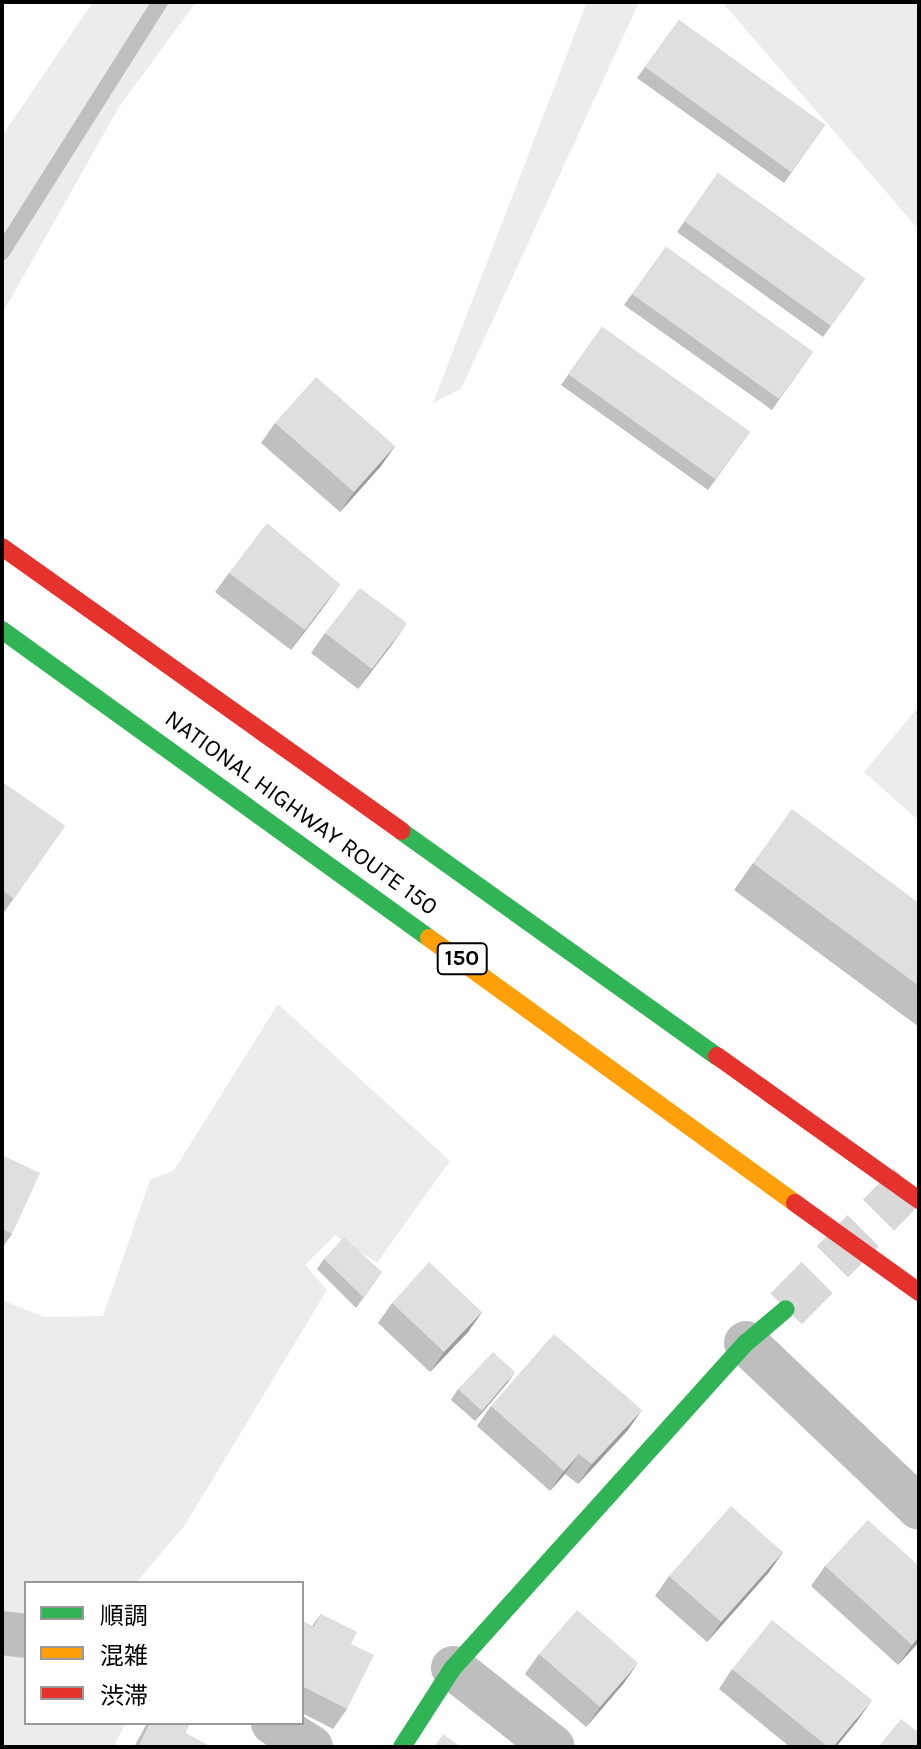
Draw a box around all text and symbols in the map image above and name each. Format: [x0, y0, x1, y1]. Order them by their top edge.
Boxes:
street label: NATIONAL HIGHWAY ROUTE 150 [159, 704, 443, 922]
road number: 150 [436, 941, 488, 977]
legend [24, 1581, 304, 1725]
text: 順調 [100, 1602, 148, 1630]
text: 混雑 [100, 1642, 148, 1670]
text: 渋滞 [100, 1682, 148, 1710]

